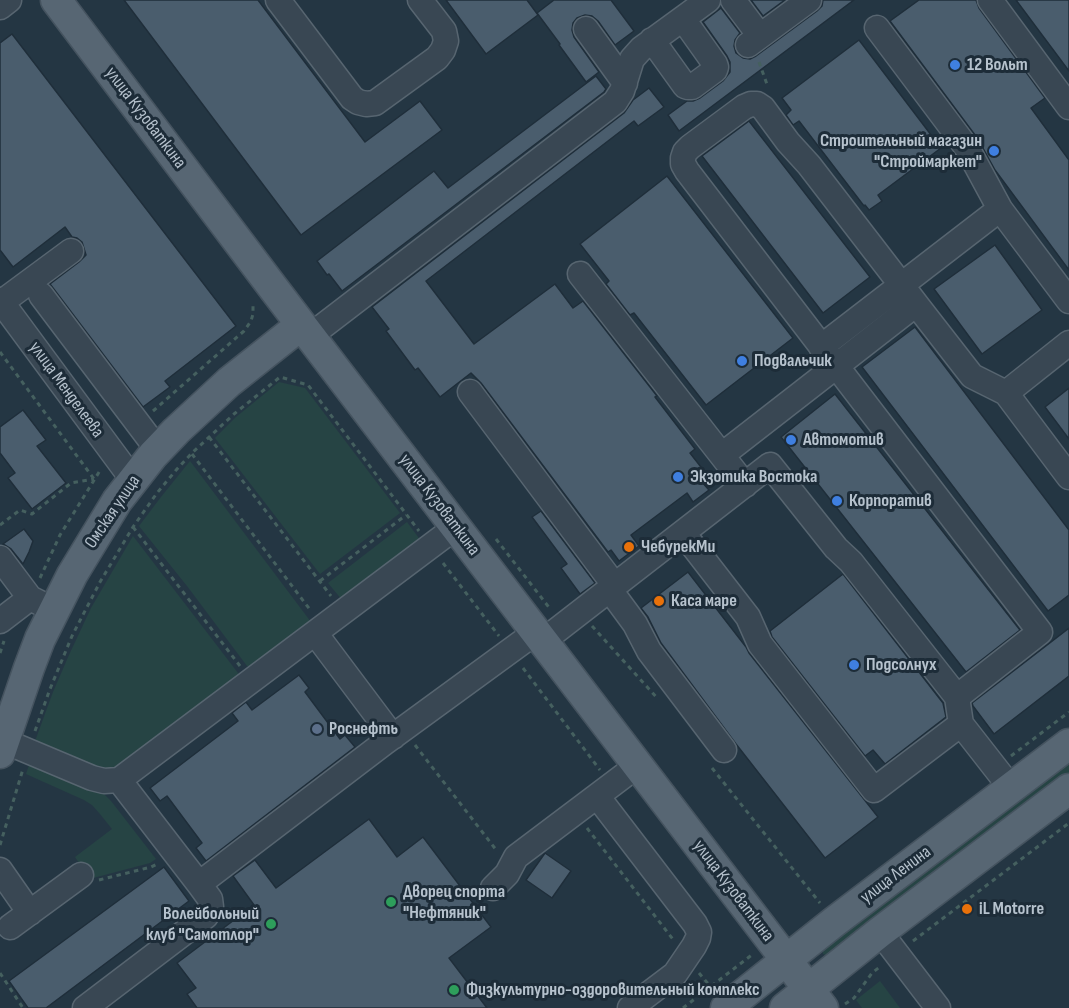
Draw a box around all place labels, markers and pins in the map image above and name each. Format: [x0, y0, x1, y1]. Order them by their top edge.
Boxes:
place label: 12 Вольт [967, 54, 1028, 76]
marker: 12 Вольт [948, 58, 962, 72]
place label: Строительный магазин "Строймаркет" [820, 130, 982, 172]
marker: Строительный магазин "Строймаркет" [987, 144, 1001, 158]
place label: Подвальчик [754, 350, 832, 372]
marker: Подвальчик [735, 354, 749, 368]
place label: Автомотив [803, 429, 884, 451]
marker: Автомотив [784, 433, 798, 447]
place label: Экзотика Востока [690, 466, 817, 488]
marker: Экзотика Востока [671, 470, 685, 484]
place label: Корпоратив [849, 490, 932, 512]
marker: Корпоратив [830, 494, 844, 508]
place label: ЧебурекМи [641, 536, 715, 558]
marker: ЧебурекМи [622, 540, 636, 554]
place label: Каса маре [671, 590, 737, 612]
marker: Каса маре [652, 594, 666, 608]
place label: Подсолнух [866, 654, 936, 676]
marker: Подсолнух [847, 658, 861, 672]
place label: Роснефть [329, 718, 398, 740]
marker: Роснефть [310, 722, 324, 736]
place label: Дворец спорта "Нефтяник" [403, 881, 505, 924]
marker: Дворец спорта "Нефтяник" [384, 895, 398, 909]
place label: iL Motorre [979, 898, 1044, 920]
marker: iL Motorre [960, 902, 974, 916]
place label: Волейбольный клуб "Самотлор" [146, 903, 259, 946]
marker: Волейбольный клуб "Самотлор" [264, 917, 278, 931]
place label: Физкультурно-оздоровительный комплекс [466, 979, 760, 1001]
marker: Физкультурно-оздоровительный комплекс [447, 983, 461, 997]

